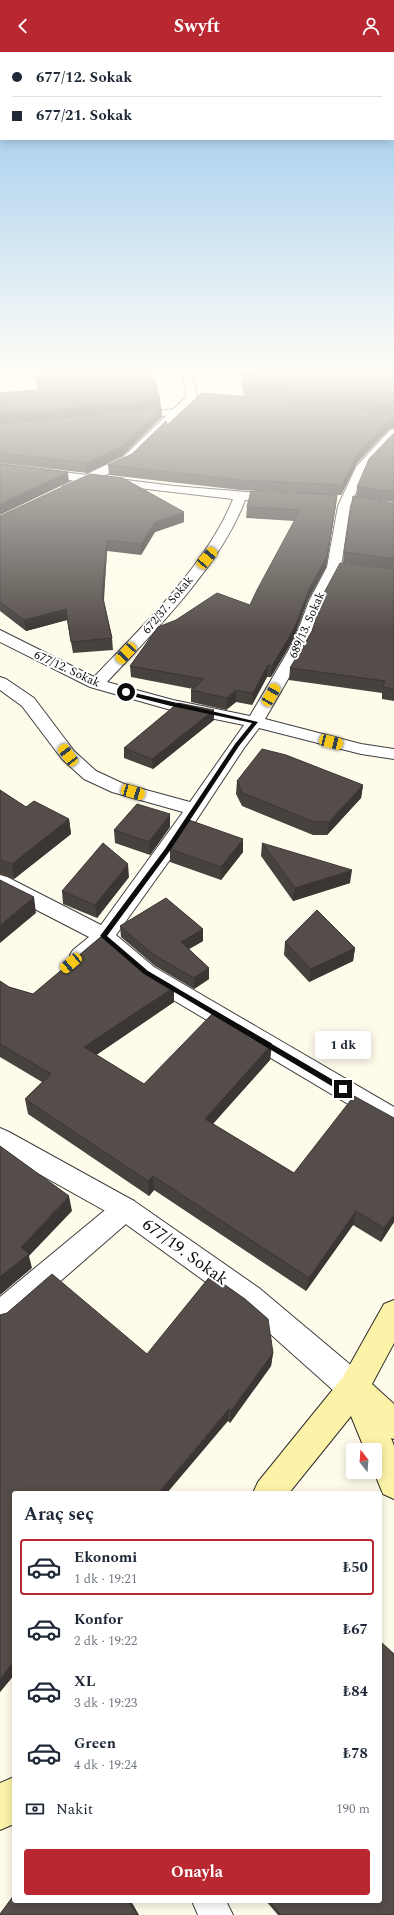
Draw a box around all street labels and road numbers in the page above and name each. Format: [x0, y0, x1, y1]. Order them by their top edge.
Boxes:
street label: 672/37. Sokak [138, 571, 198, 638]
street label: 689/13. Sokak [284, 588, 330, 661]
street label: 677/12. Sokak [31, 645, 104, 693]
street label: 677/19. Sokak [137, 1212, 234, 1292]

